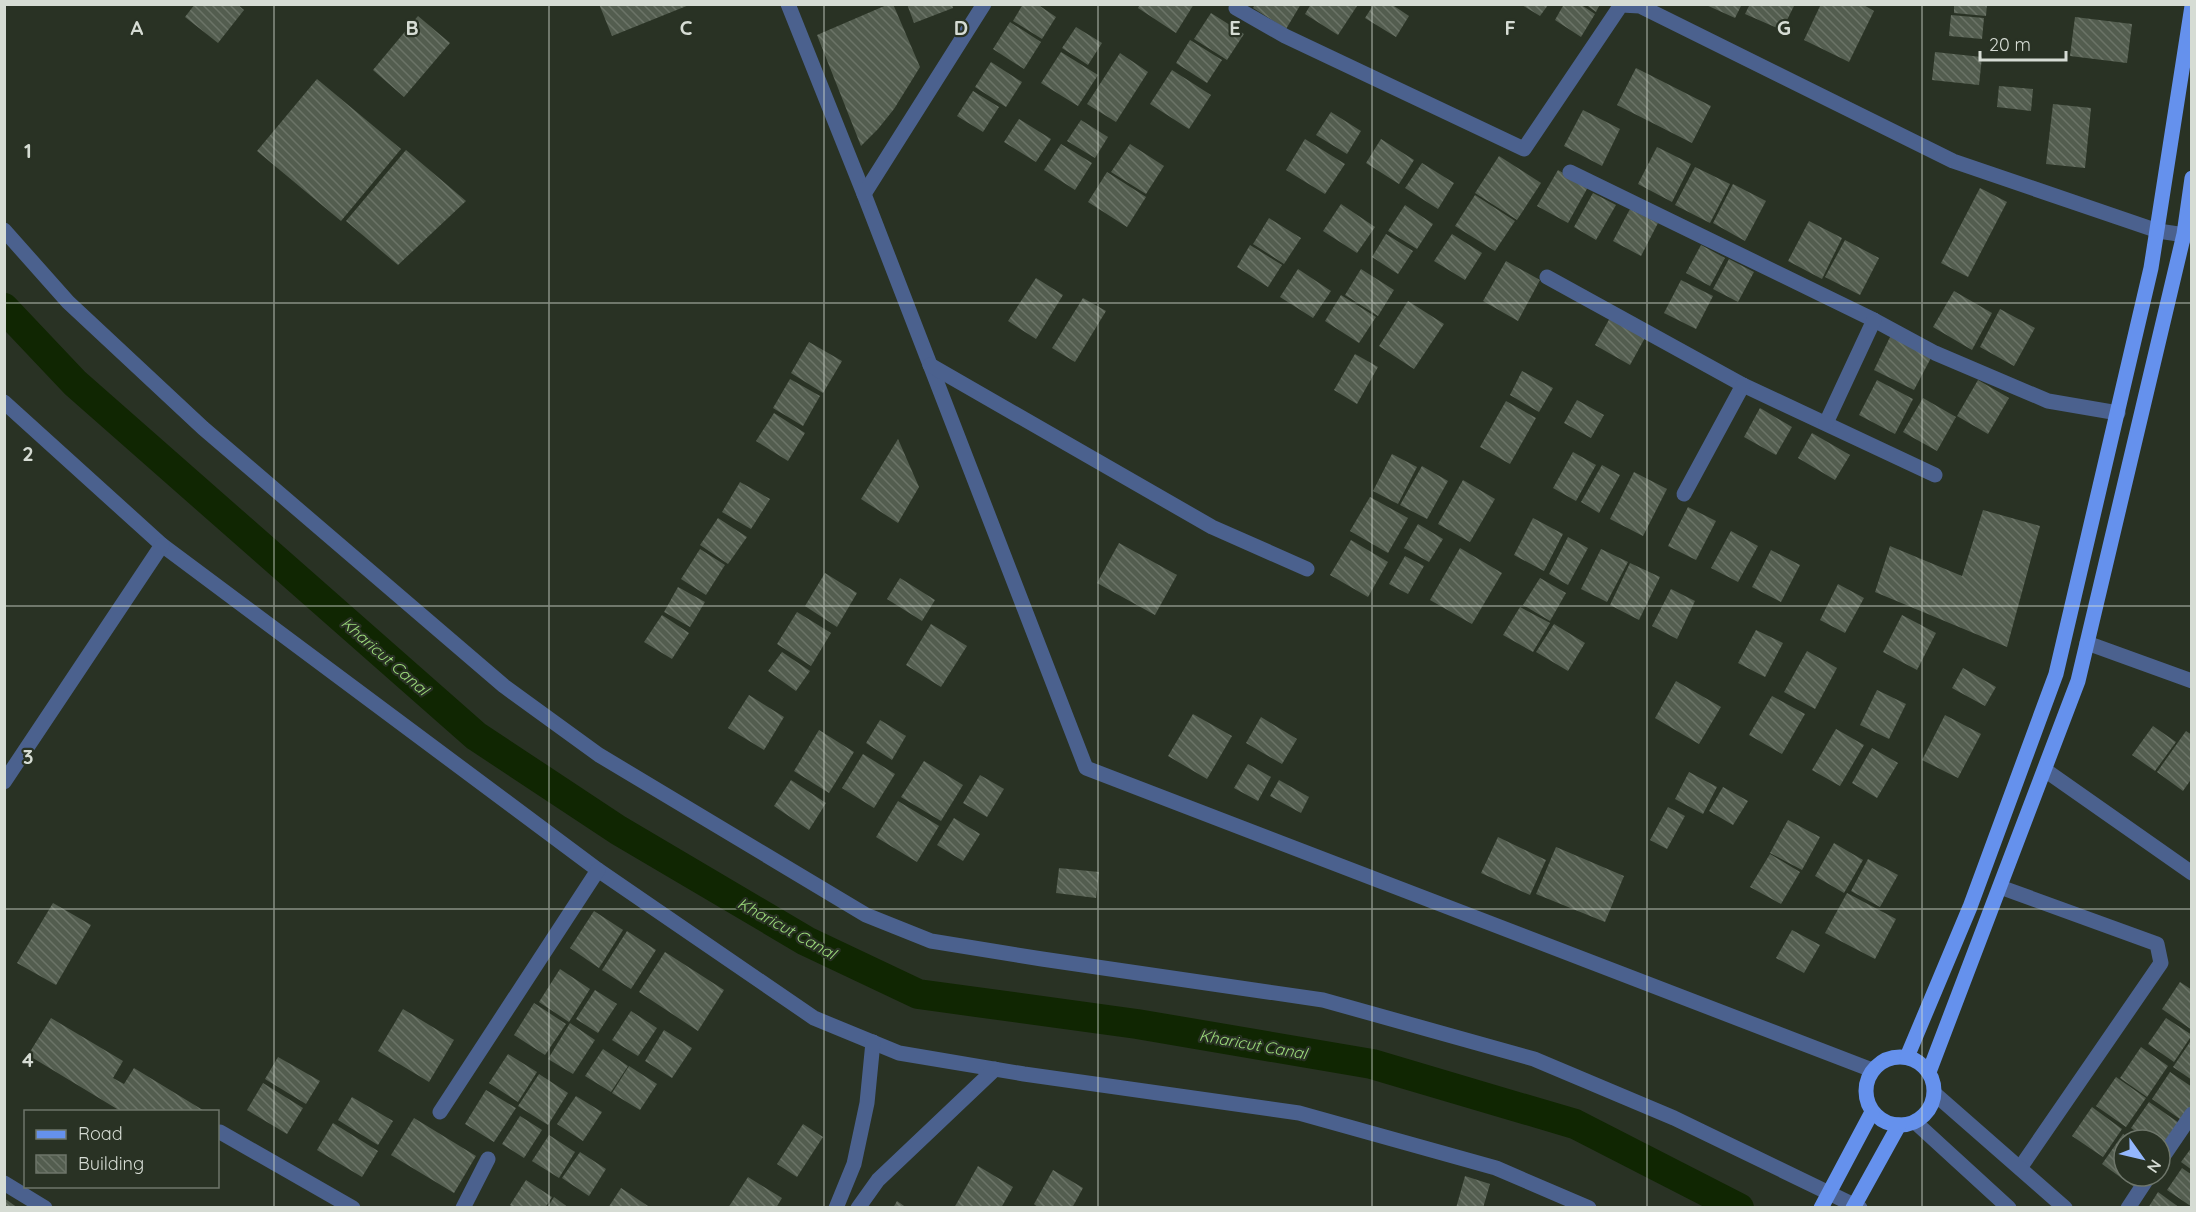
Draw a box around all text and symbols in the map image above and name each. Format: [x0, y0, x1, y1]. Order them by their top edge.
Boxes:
text: A [131, 15, 144, 40]
text: B [405, 15, 419, 40]
text: C [680, 15, 693, 40]
text: D [954, 15, 968, 40]
text: E [1229, 15, 1241, 40]
text: F [1504, 15, 1516, 40]
text: G [1777, 15, 1791, 40]
scale bar [1980, 24, 2066, 62]
text: 20 m [1989, 33, 2031, 56]
text: 1 [24, 138, 32, 163]
text: 2 [22, 441, 34, 466]
water label: Kharicut Canal [337, 613, 434, 701]
text: 3 [23, 744, 33, 769]
water label: Kharicut Canal [734, 893, 842, 964]
water label: Kharicut Canal [1198, 1025, 1311, 1064]
text: 4 [22, 1047, 34, 1072]
legend [24, 1110, 219, 1188]
text: Road [78, 1122, 123, 1145]
north arrow [2112, 1128, 2172, 1188]
text: Building [78, 1152, 144, 1175]
text: N [2143, 1156, 2166, 1177]

